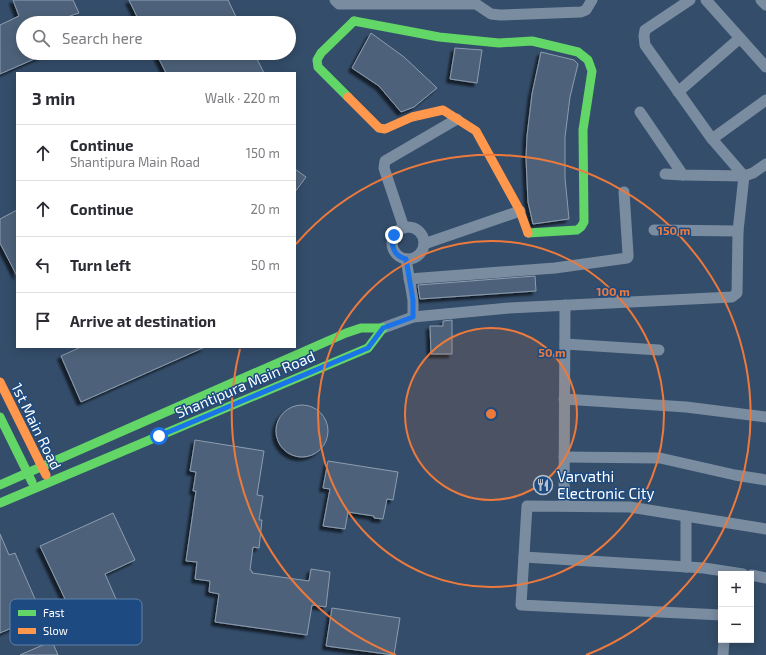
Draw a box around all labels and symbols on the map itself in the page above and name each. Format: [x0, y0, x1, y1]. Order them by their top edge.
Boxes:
text: 150 m [658, 223, 690, 237]
route end [385, 226, 403, 244]
text: 100 m [596, 284, 630, 298]
text: 50 m [538, 345, 566, 359]
street label: Shantipura Main Road [172, 346, 318, 422]
street label: 1st Main Road [8, 380, 66, 472]
centre of rings [484, 407, 498, 421]
route start [150, 427, 168, 445]
place label: Varvathi Electronic City [557, 467, 654, 502]
restaurant icon: Varvathi Electronic City [532, 474, 554, 496]
legend [10, 599, 142, 645]
text: Fast [43, 606, 65, 619]
text: Slow [43, 624, 68, 637]

